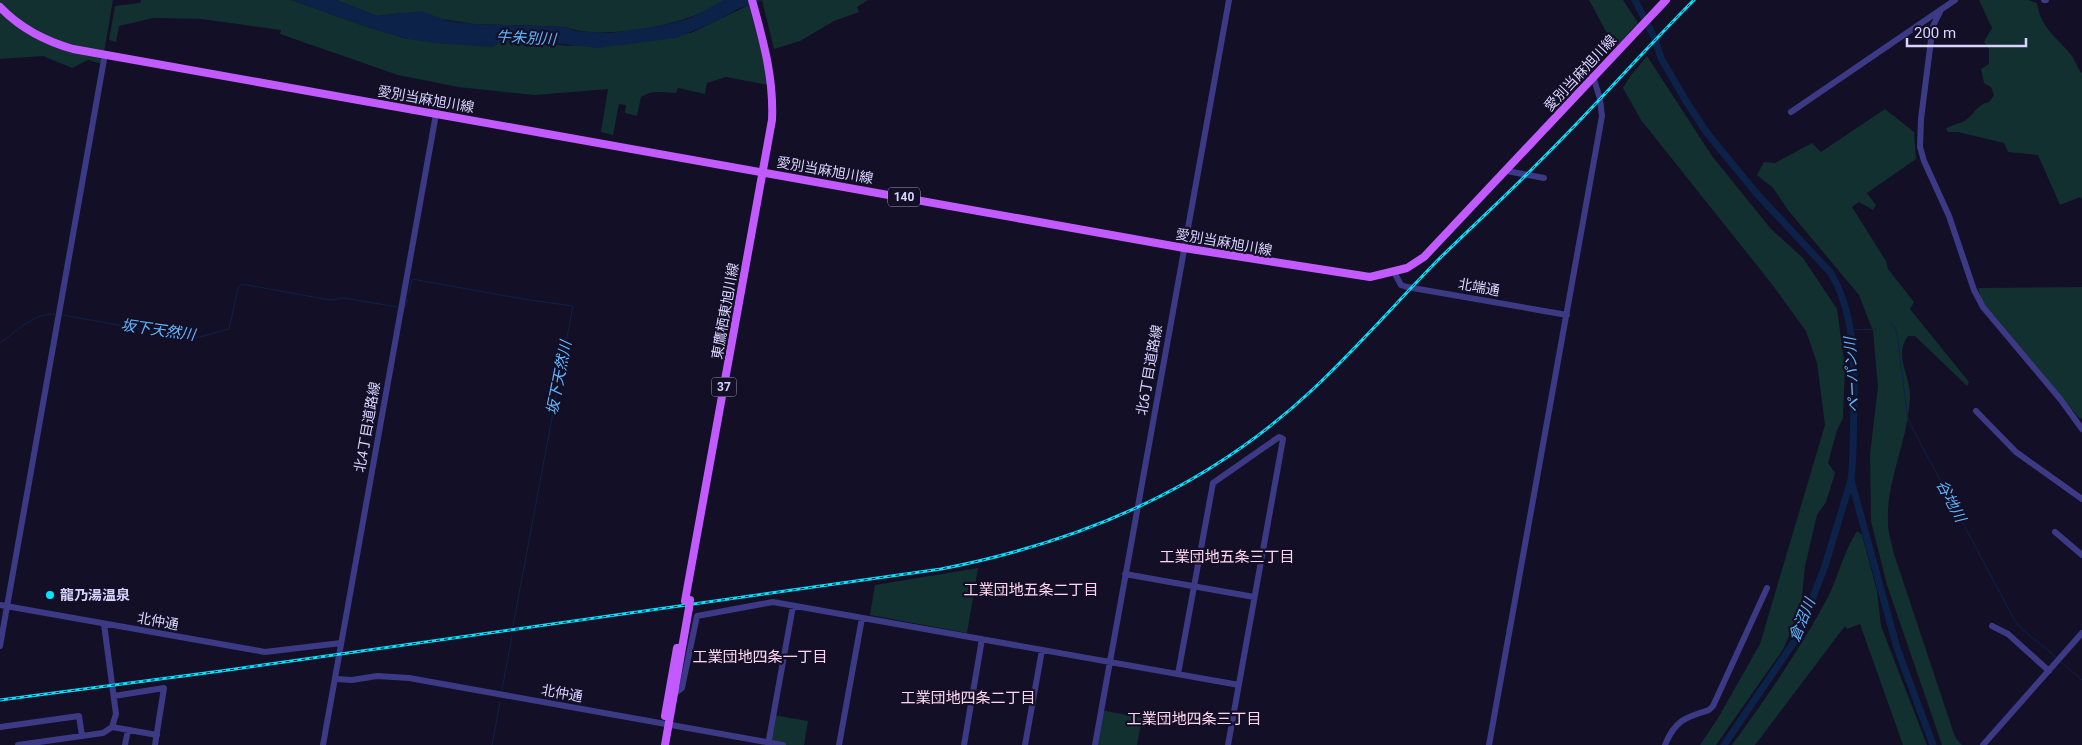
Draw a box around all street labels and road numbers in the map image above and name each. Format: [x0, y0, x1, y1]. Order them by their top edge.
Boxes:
street label: 愛別当麻旭川線 [1541, 32, 1619, 114]
street label: 愛別当麻旭川線 [376, 83, 476, 115]
street label: 愛別当麻旭川線 [775, 154, 875, 186]
road number: 140 [888, 188, 920, 206]
street label: 愛別当麻旭川線 [1174, 226, 1274, 258]
street label: 東鷹栖東旭川線 [709, 261, 741, 361]
street label: 北端通 [1457, 275, 1501, 299]
street label: 北6丁目道路線 [1133, 323, 1165, 417]
road number: 37 [712, 378, 736, 397]
street label: 北4丁目道路線 [351, 380, 383, 474]
street label: 北仲通 [136, 609, 180, 633]
street label: 北仲通 [540, 681, 584, 705]

